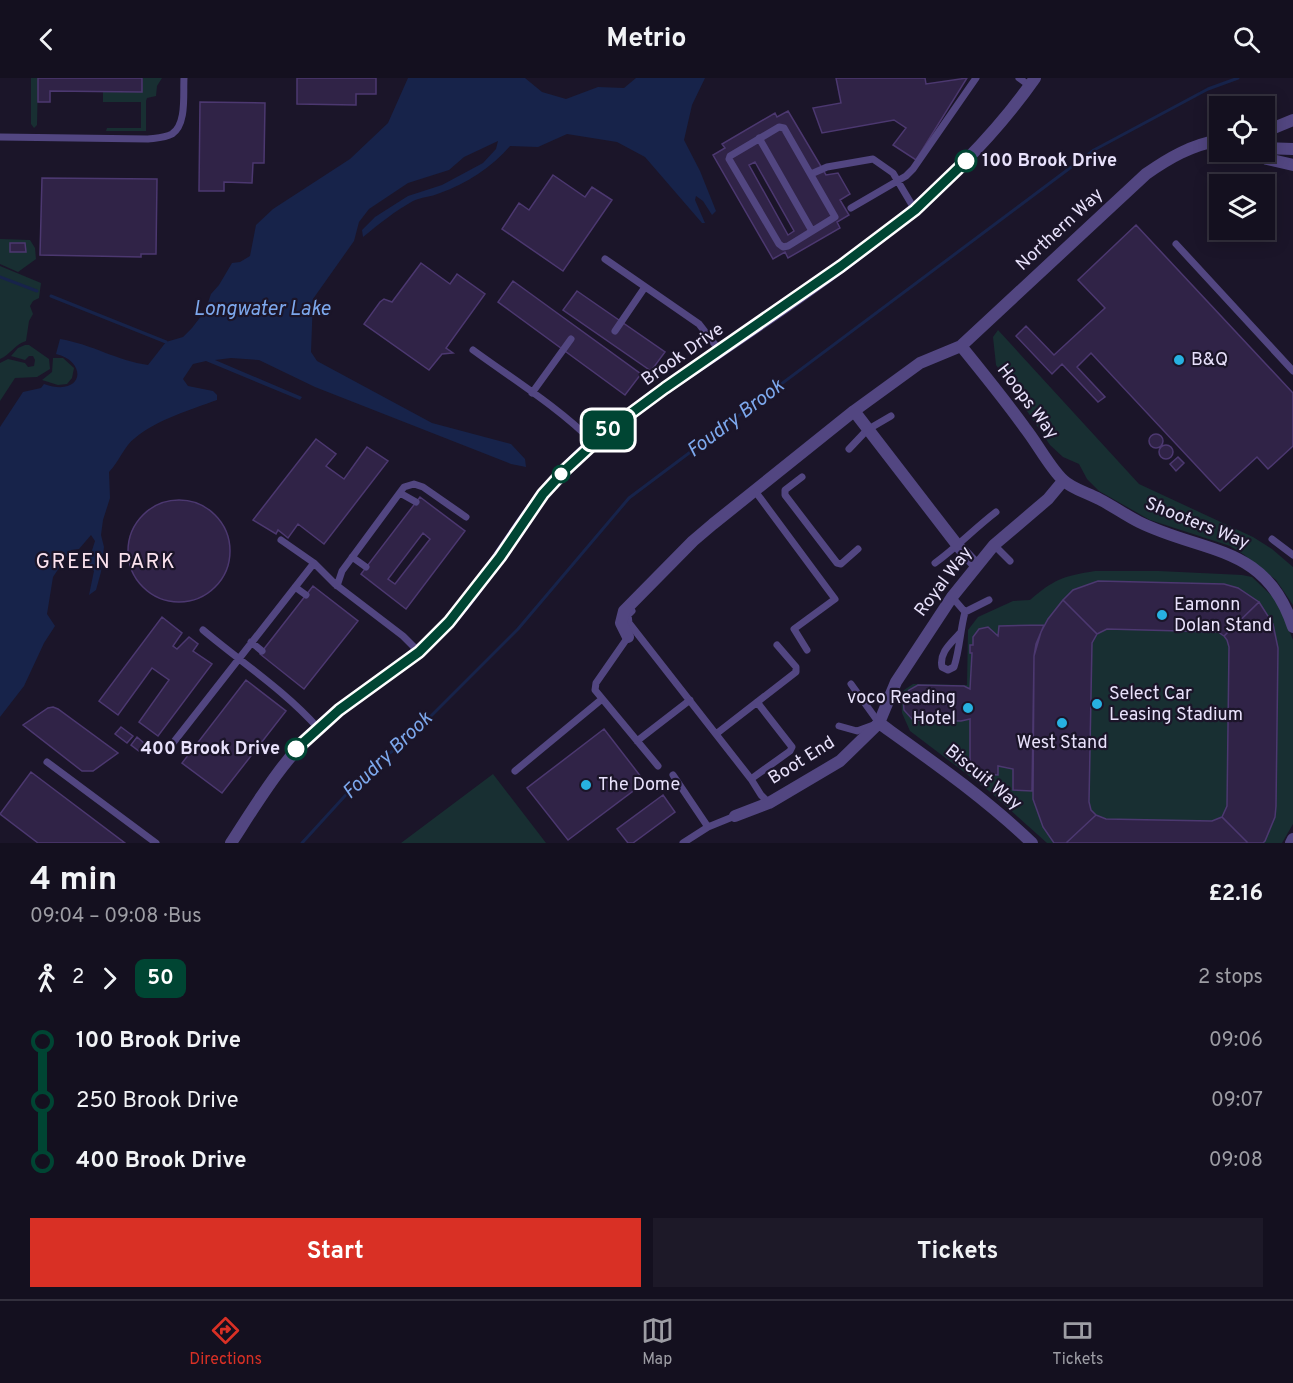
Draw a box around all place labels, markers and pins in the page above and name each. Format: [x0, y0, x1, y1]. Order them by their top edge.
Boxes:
marker: 100 Brook Drive [955, 150, 977, 172]
place label: 100 Brook Drive [982, 150, 1117, 173]
place label: B&Q [1191, 349, 1228, 372]
marker: B&Q [1172, 353, 1186, 367]
unlabelled marker [552, 465, 570, 483]
place label: Eamonn Dolan Stand [1174, 594, 1272, 638]
marker: Eamonn Dolan Stand [1155, 608, 1169, 622]
place label: Select Car Leasing Stadium [1109, 683, 1243, 727]
place label: voco Reading Hotel [847, 687, 956, 731]
marker: Select Car Leasing Stadium [1090, 697, 1104, 711]
marker: voco Reading Hotel [961, 701, 975, 715]
marker: West Stand [1055, 716, 1069, 730]
place label: West Stand [1016, 732, 1108, 755]
place label: 400 Brook Drive [141, 738, 280, 761]
marker: 400 Brook Drive [285, 738, 307, 760]
place label: The Dome [598, 774, 680, 797]
marker: The Dome [579, 778, 593, 792]

